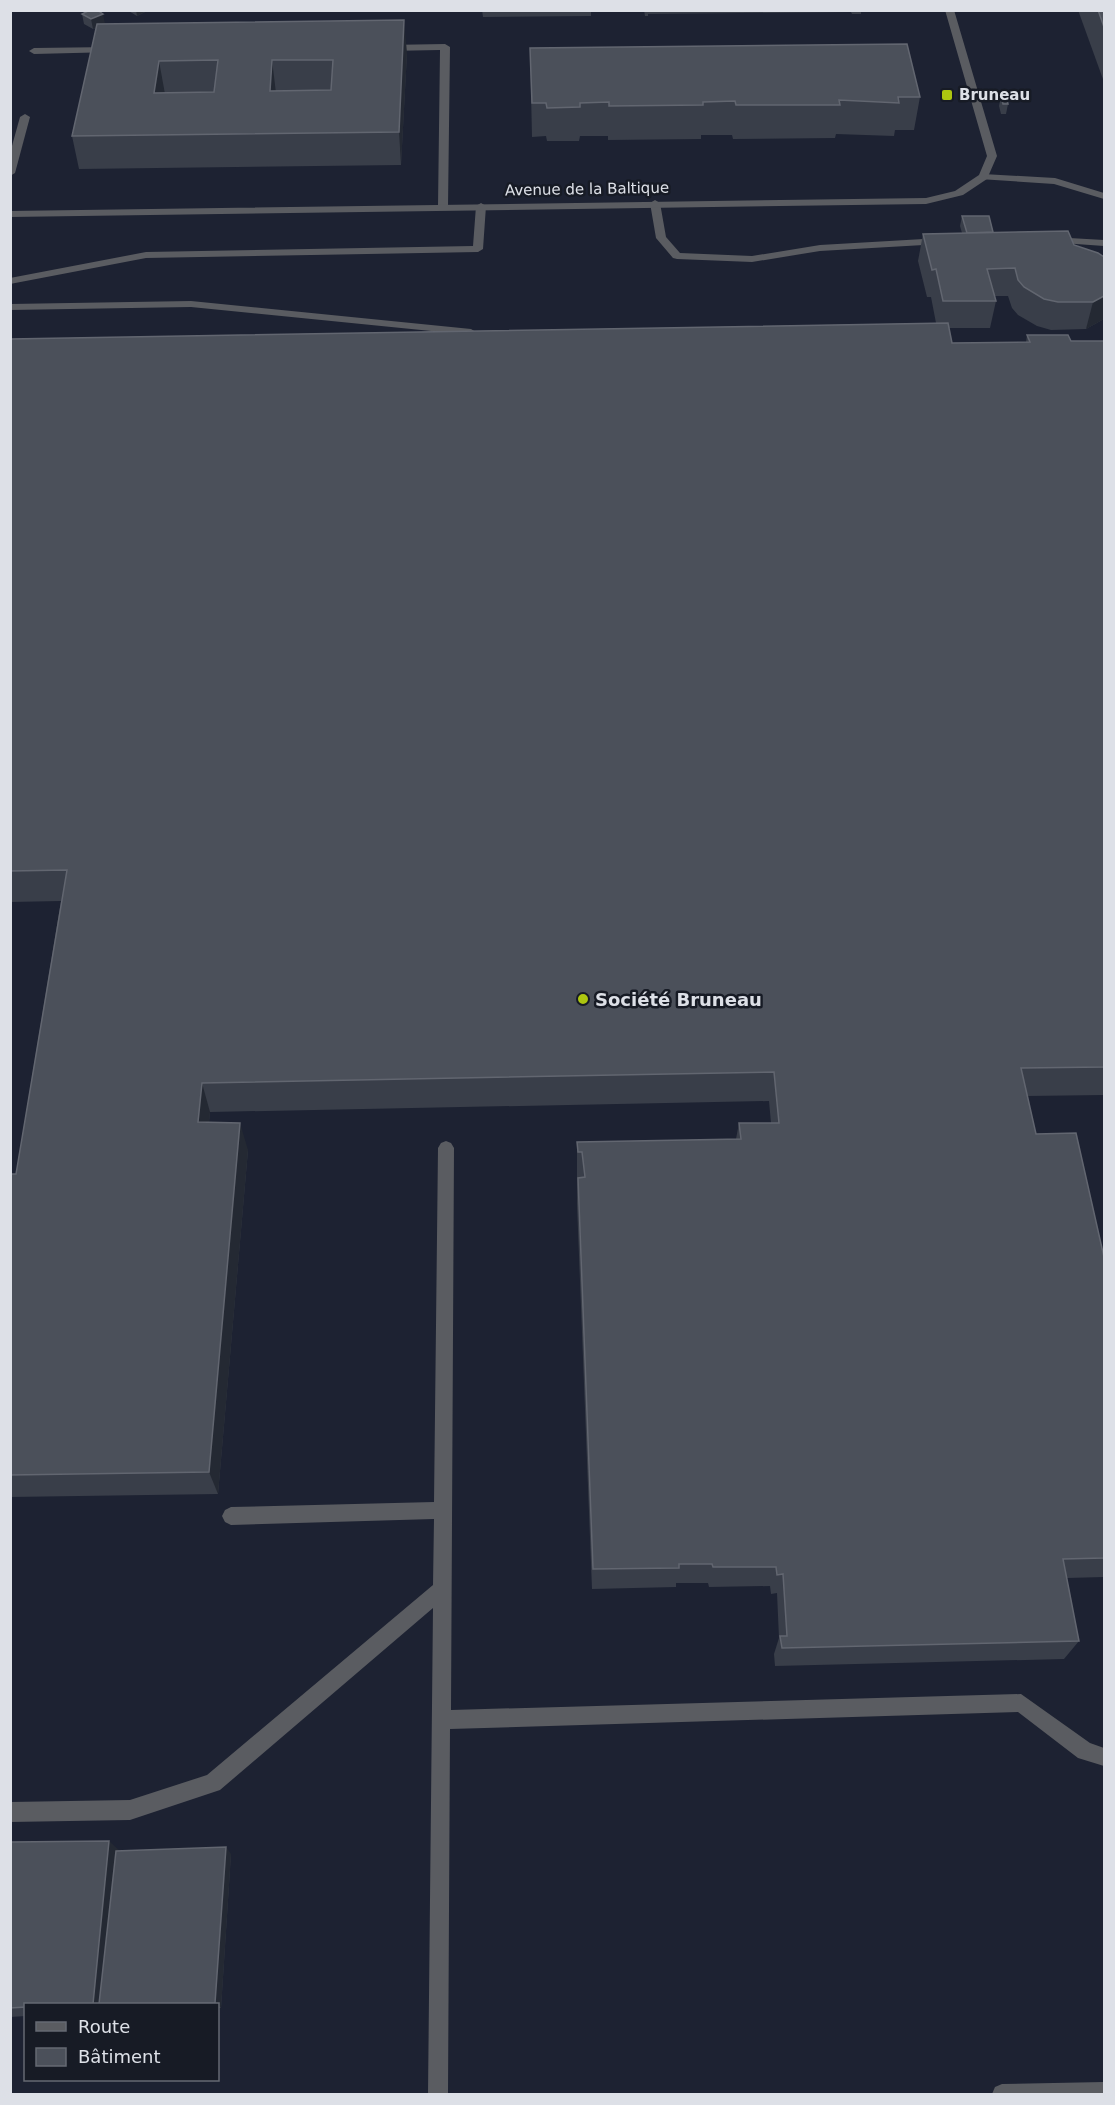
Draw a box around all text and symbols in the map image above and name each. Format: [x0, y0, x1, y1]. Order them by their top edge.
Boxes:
place label: Bruneau [959, 86, 1030, 104]
marker: Bruneau [940, 88, 954, 102]
street label: Avenue de la Baltique [505, 179, 669, 199]
place label: Société Bruneau [595, 989, 762, 1010]
marker: Société Bruneau [576, 992, 590, 1006]
legend [24, 2003, 219, 2081]
text: Route [78, 2016, 130, 2037]
text: Bâtiment [78, 2046, 161, 2067]

